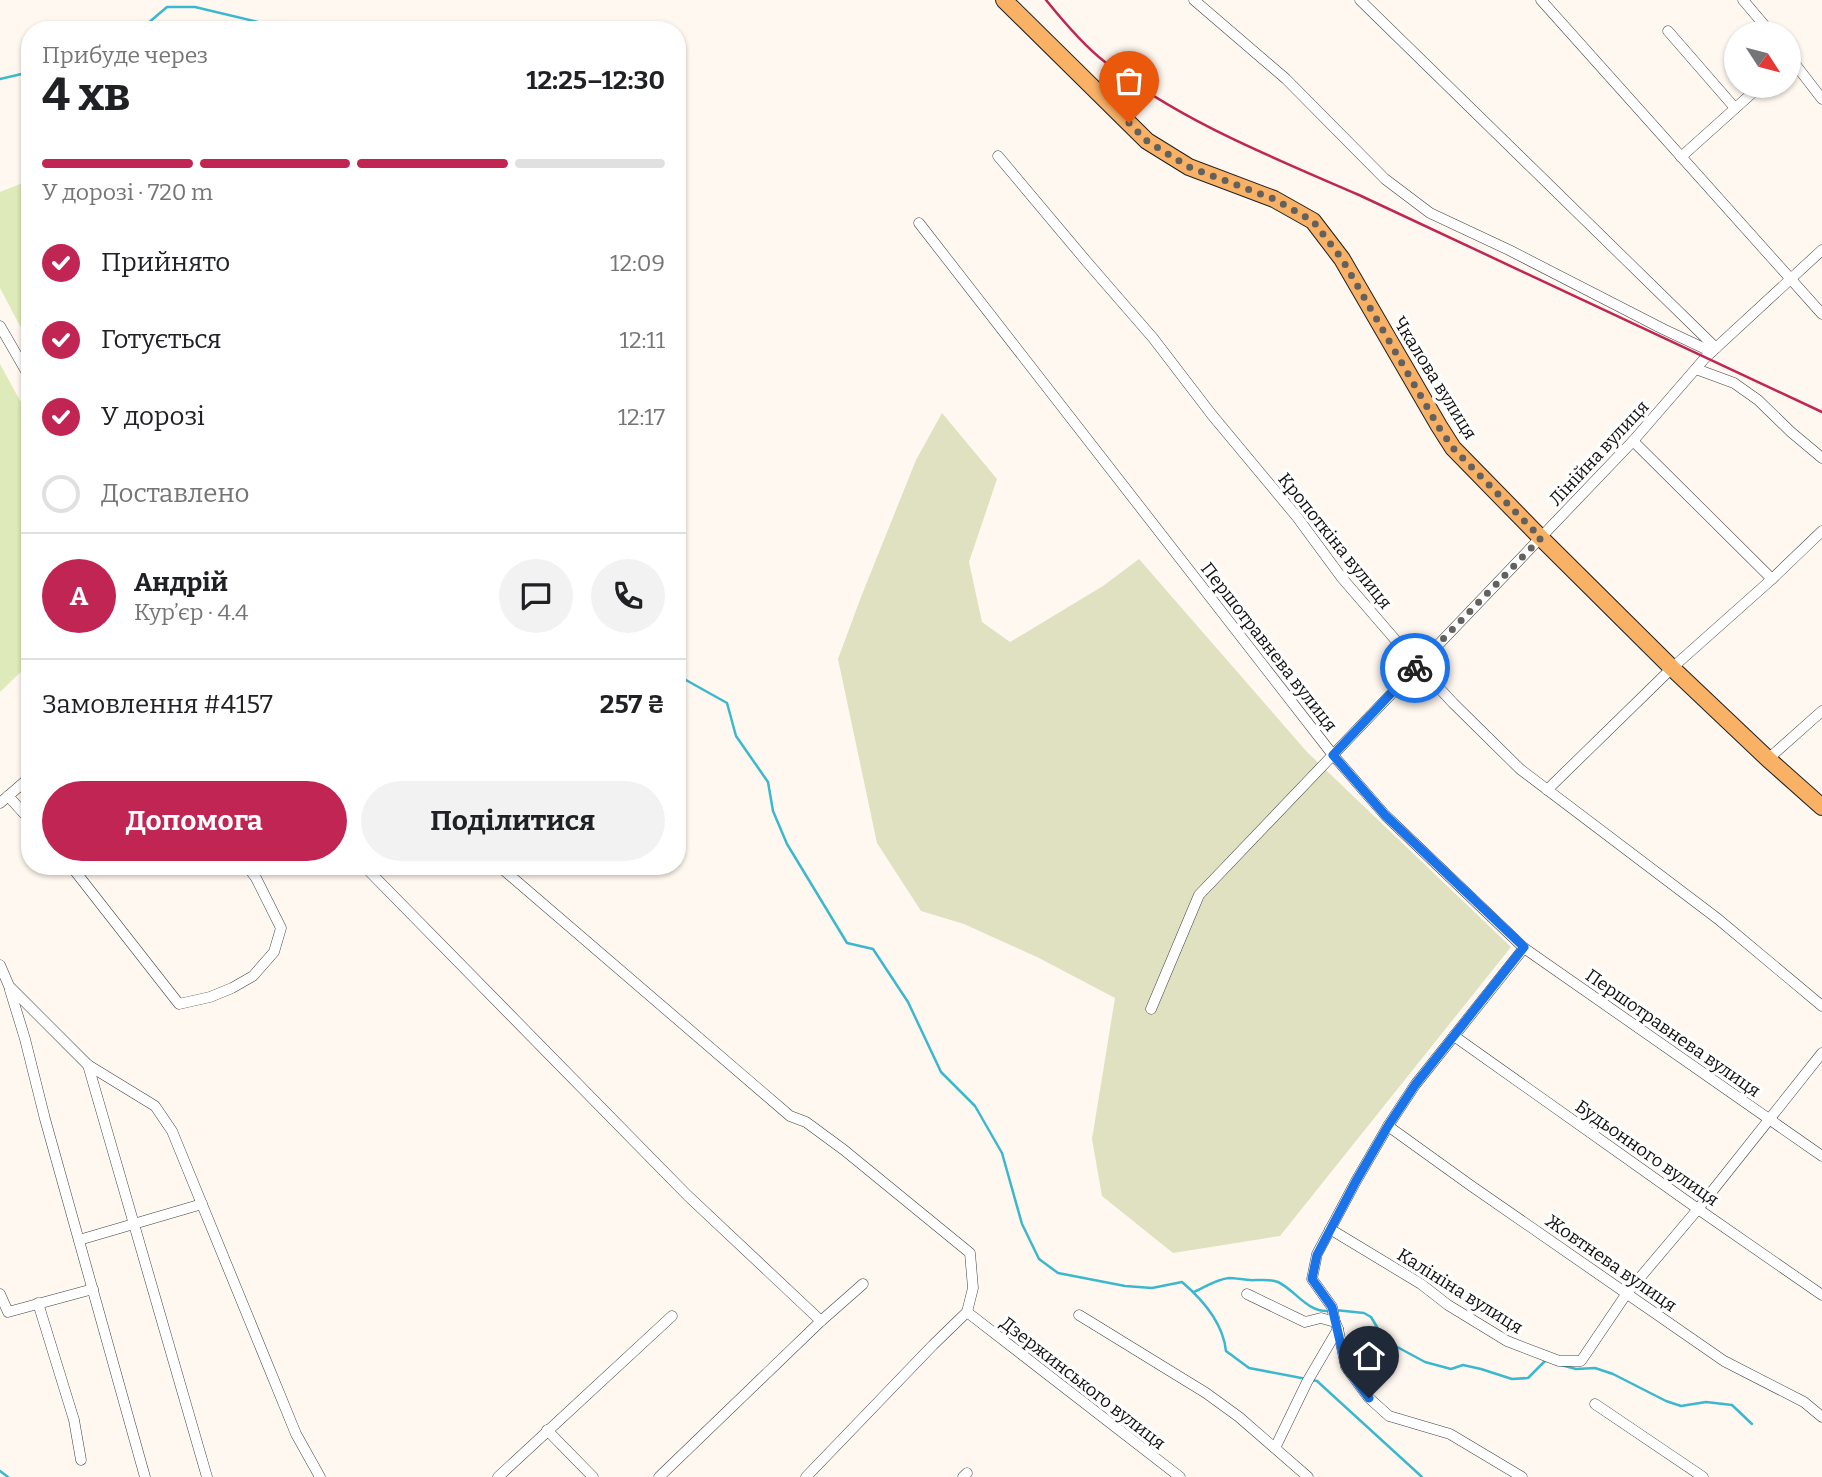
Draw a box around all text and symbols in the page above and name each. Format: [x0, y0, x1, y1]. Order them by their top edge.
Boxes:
north arrow [1724, 21, 1801, 98]
map controls [1724, 21, 1801, 98]
text: Прибуде через [42, 41, 208, 69]
pin [1099, 51, 1159, 123]
icon: bag [1110, 62, 1148, 100]
text: 12:25–12:30 [526, 65, 665, 96]
text: 4 хв [42, 67, 130, 122]
text: У дорозі · 720 m [42, 178, 213, 206]
icon: check [42, 244, 80, 282]
text: Прийнято [101, 247, 230, 278]
text: 12:09 [610, 249, 665, 277]
street label: Чкалова вулиця [1388, 313, 1482, 443]
icon: check [42, 321, 80, 359]
text: Готується [101, 324, 221, 355]
text: 12:11 [620, 326, 665, 354]
street label: Лінійна вулиця [1545, 396, 1653, 510]
icon: check [42, 398, 80, 436]
text: У дорозі [101, 401, 205, 432]
text: 12:17 [618, 403, 665, 431]
street label: Кропоткіна вулиця [1273, 469, 1397, 613]
text: Доставлено [101, 478, 250, 509]
street label: Першотравнева вулиця [1196, 558, 1342, 736]
button: chat [499, 559, 573, 633]
button: phone [591, 559, 665, 633]
text: Андрій [134, 567, 228, 598]
text: А [70, 581, 88, 612]
text: Кур’єр · 4.4 [134, 598, 248, 626]
courier [1380, 633, 1450, 703]
icon: bike [1396, 649, 1434, 687]
text: Замовлення #4157 [42, 689, 273, 720]
text: 257 ₴ [600, 689, 665, 720]
button: Допомога [42, 781, 347, 861]
button: Поділитися [361, 781, 665, 861]
street label: Першотравнева вулиця [1581, 964, 1765, 1102]
street label: Будьонного вулиця [1571, 1095, 1723, 1211]
street label: Жовтнева вулиця [1541, 1210, 1681, 1317]
street label: Калініна вулиця [1393, 1244, 1527, 1339]
street label: Дзержинського вулиця [996, 1312, 1170, 1454]
pin [1339, 1326, 1399, 1398]
icon: home [1350, 1337, 1388, 1375]

